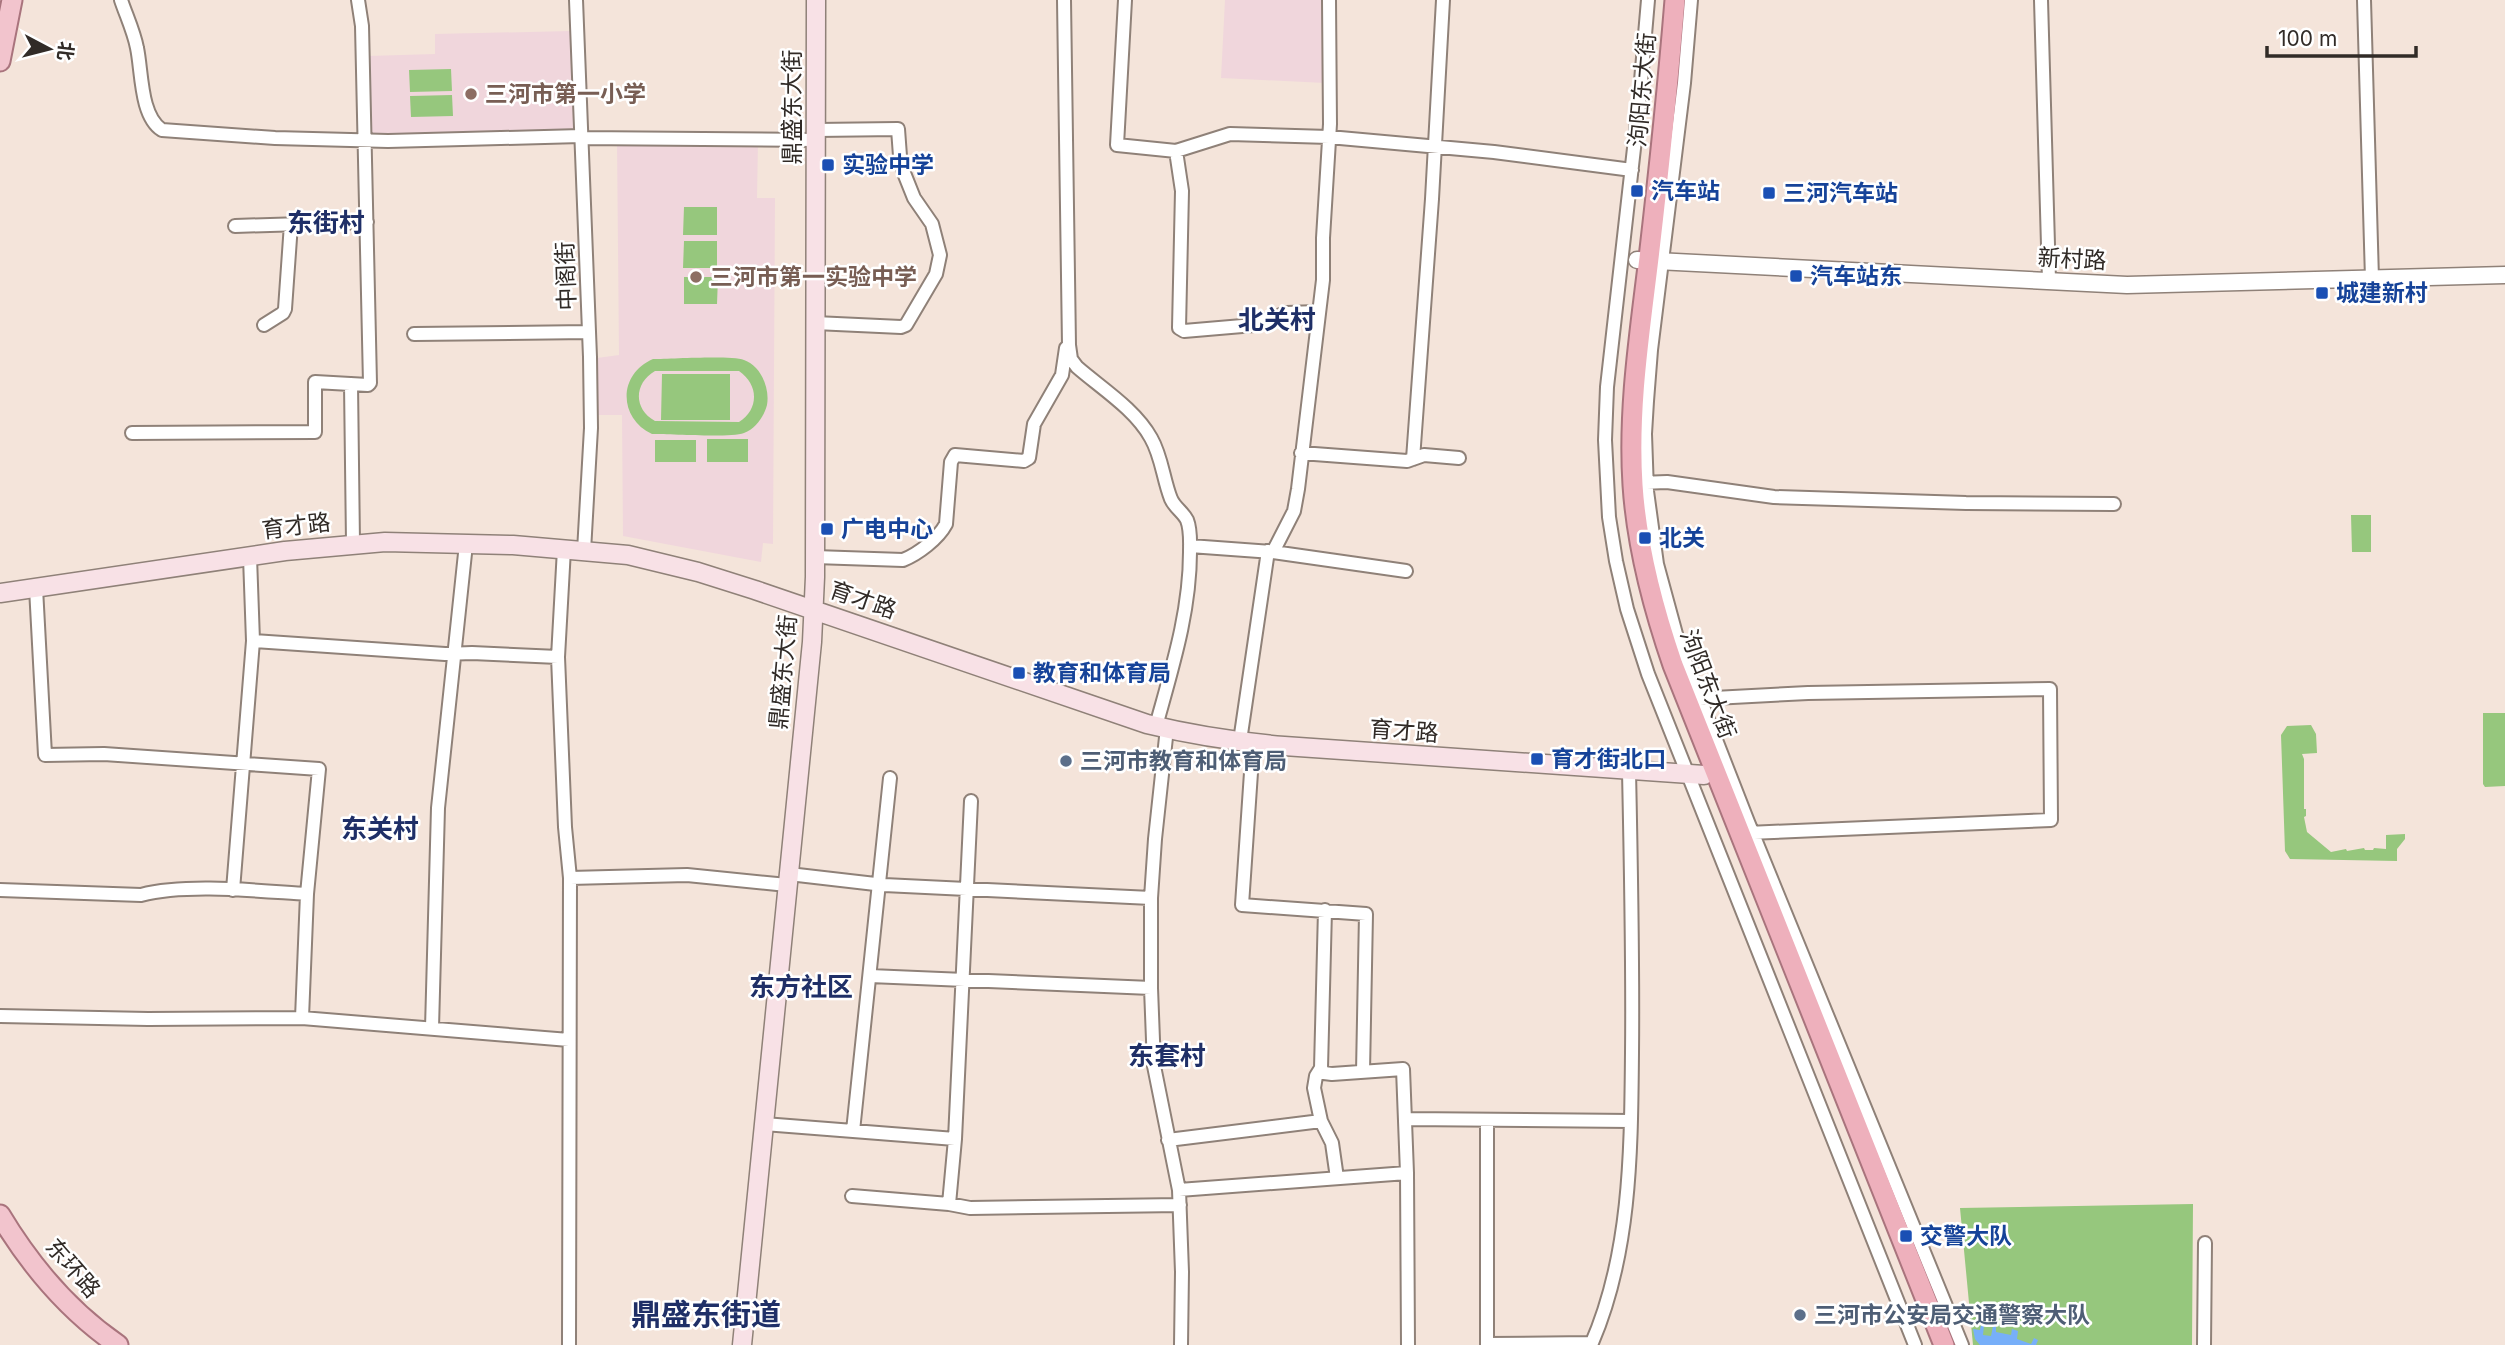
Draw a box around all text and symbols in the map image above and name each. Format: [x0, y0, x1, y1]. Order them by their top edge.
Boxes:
north arrow [14, 14, 84, 84]
scale bar [2267, 14, 2416, 58]
text: 100 m [2278, 26, 2337, 51]
street label: 泃阳东大街 [1623, 31, 1661, 149]
text: 北 [53, 40, 78, 62]
street label: 鼎盛东大街 [778, 50, 806, 165]
place label: 三河市第一小学 [485, 80, 646, 108]
marker: 三河市第一小学 [463, 86, 479, 102]
place label: 实验中学 [842, 151, 934, 179]
marker: 实验中学 [820, 157, 836, 173]
place label: 汽车站 [1651, 177, 1720, 205]
place label: 三河汽车站 [1783, 179, 1898, 207]
marker: 汽车站 [1629, 183, 1645, 199]
marker: 三河汽车站 [1761, 185, 1777, 201]
district label: 东街村 [287, 207, 365, 238]
street label: 中阁街 [551, 241, 581, 311]
street label: 新村路 [2037, 243, 2107, 275]
place label: 汽车站东 [1810, 262, 1902, 290]
place label: 三河市第一实验中学 [710, 263, 917, 291]
marker: 汽车站东 [1788, 268, 1804, 284]
marker: 三河市第一实验中学 [688, 269, 704, 285]
place label: 城建新村 [2336, 279, 2428, 307]
marker: 城建新村 [2314, 285, 2330, 301]
district label: 北关村 [1238, 304, 1316, 335]
street label: 育才路 [260, 508, 332, 544]
place label: 广电中心 [841, 515, 933, 543]
marker: 广电中心 [819, 521, 835, 537]
place label: 北关 [1659, 524, 1705, 552]
marker: 北关 [1637, 530, 1653, 546]
street label: 育才路 [826, 576, 900, 624]
street label: 鼎盛东大街 [764, 613, 802, 731]
street label: 泃阳东大街 [1674, 625, 1742, 743]
place label: 教育和体育局 [1033, 659, 1171, 687]
marker: 教育和体育局 [1011, 665, 1027, 681]
street label: 育才路 [1369, 715, 1439, 747]
place label: 育才街北口 [1551, 745, 1666, 773]
place label: 三河市教育和体育局 [1080, 747, 1287, 775]
marker: 育才街北口 [1529, 751, 1545, 767]
marker: 三河市教育和体育局 [1058, 753, 1074, 769]
district label: 东关村 [341, 813, 419, 844]
district label: 东方社区 [749, 971, 853, 1002]
district label: 东套村 [1128, 1040, 1206, 1071]
place label: 交警大队 [1920, 1222, 2012, 1250]
marker: 交警大队 [1898, 1228, 1914, 1244]
street label: 东环路 [40, 1233, 106, 1303]
district label: 鼎盛东街道 [631, 1296, 781, 1332]
place label: 三河市公安局交通警察大队 [1814, 1301, 2090, 1329]
marker: 三河市公安局交通警察大队 [1792, 1307, 1808, 1323]

